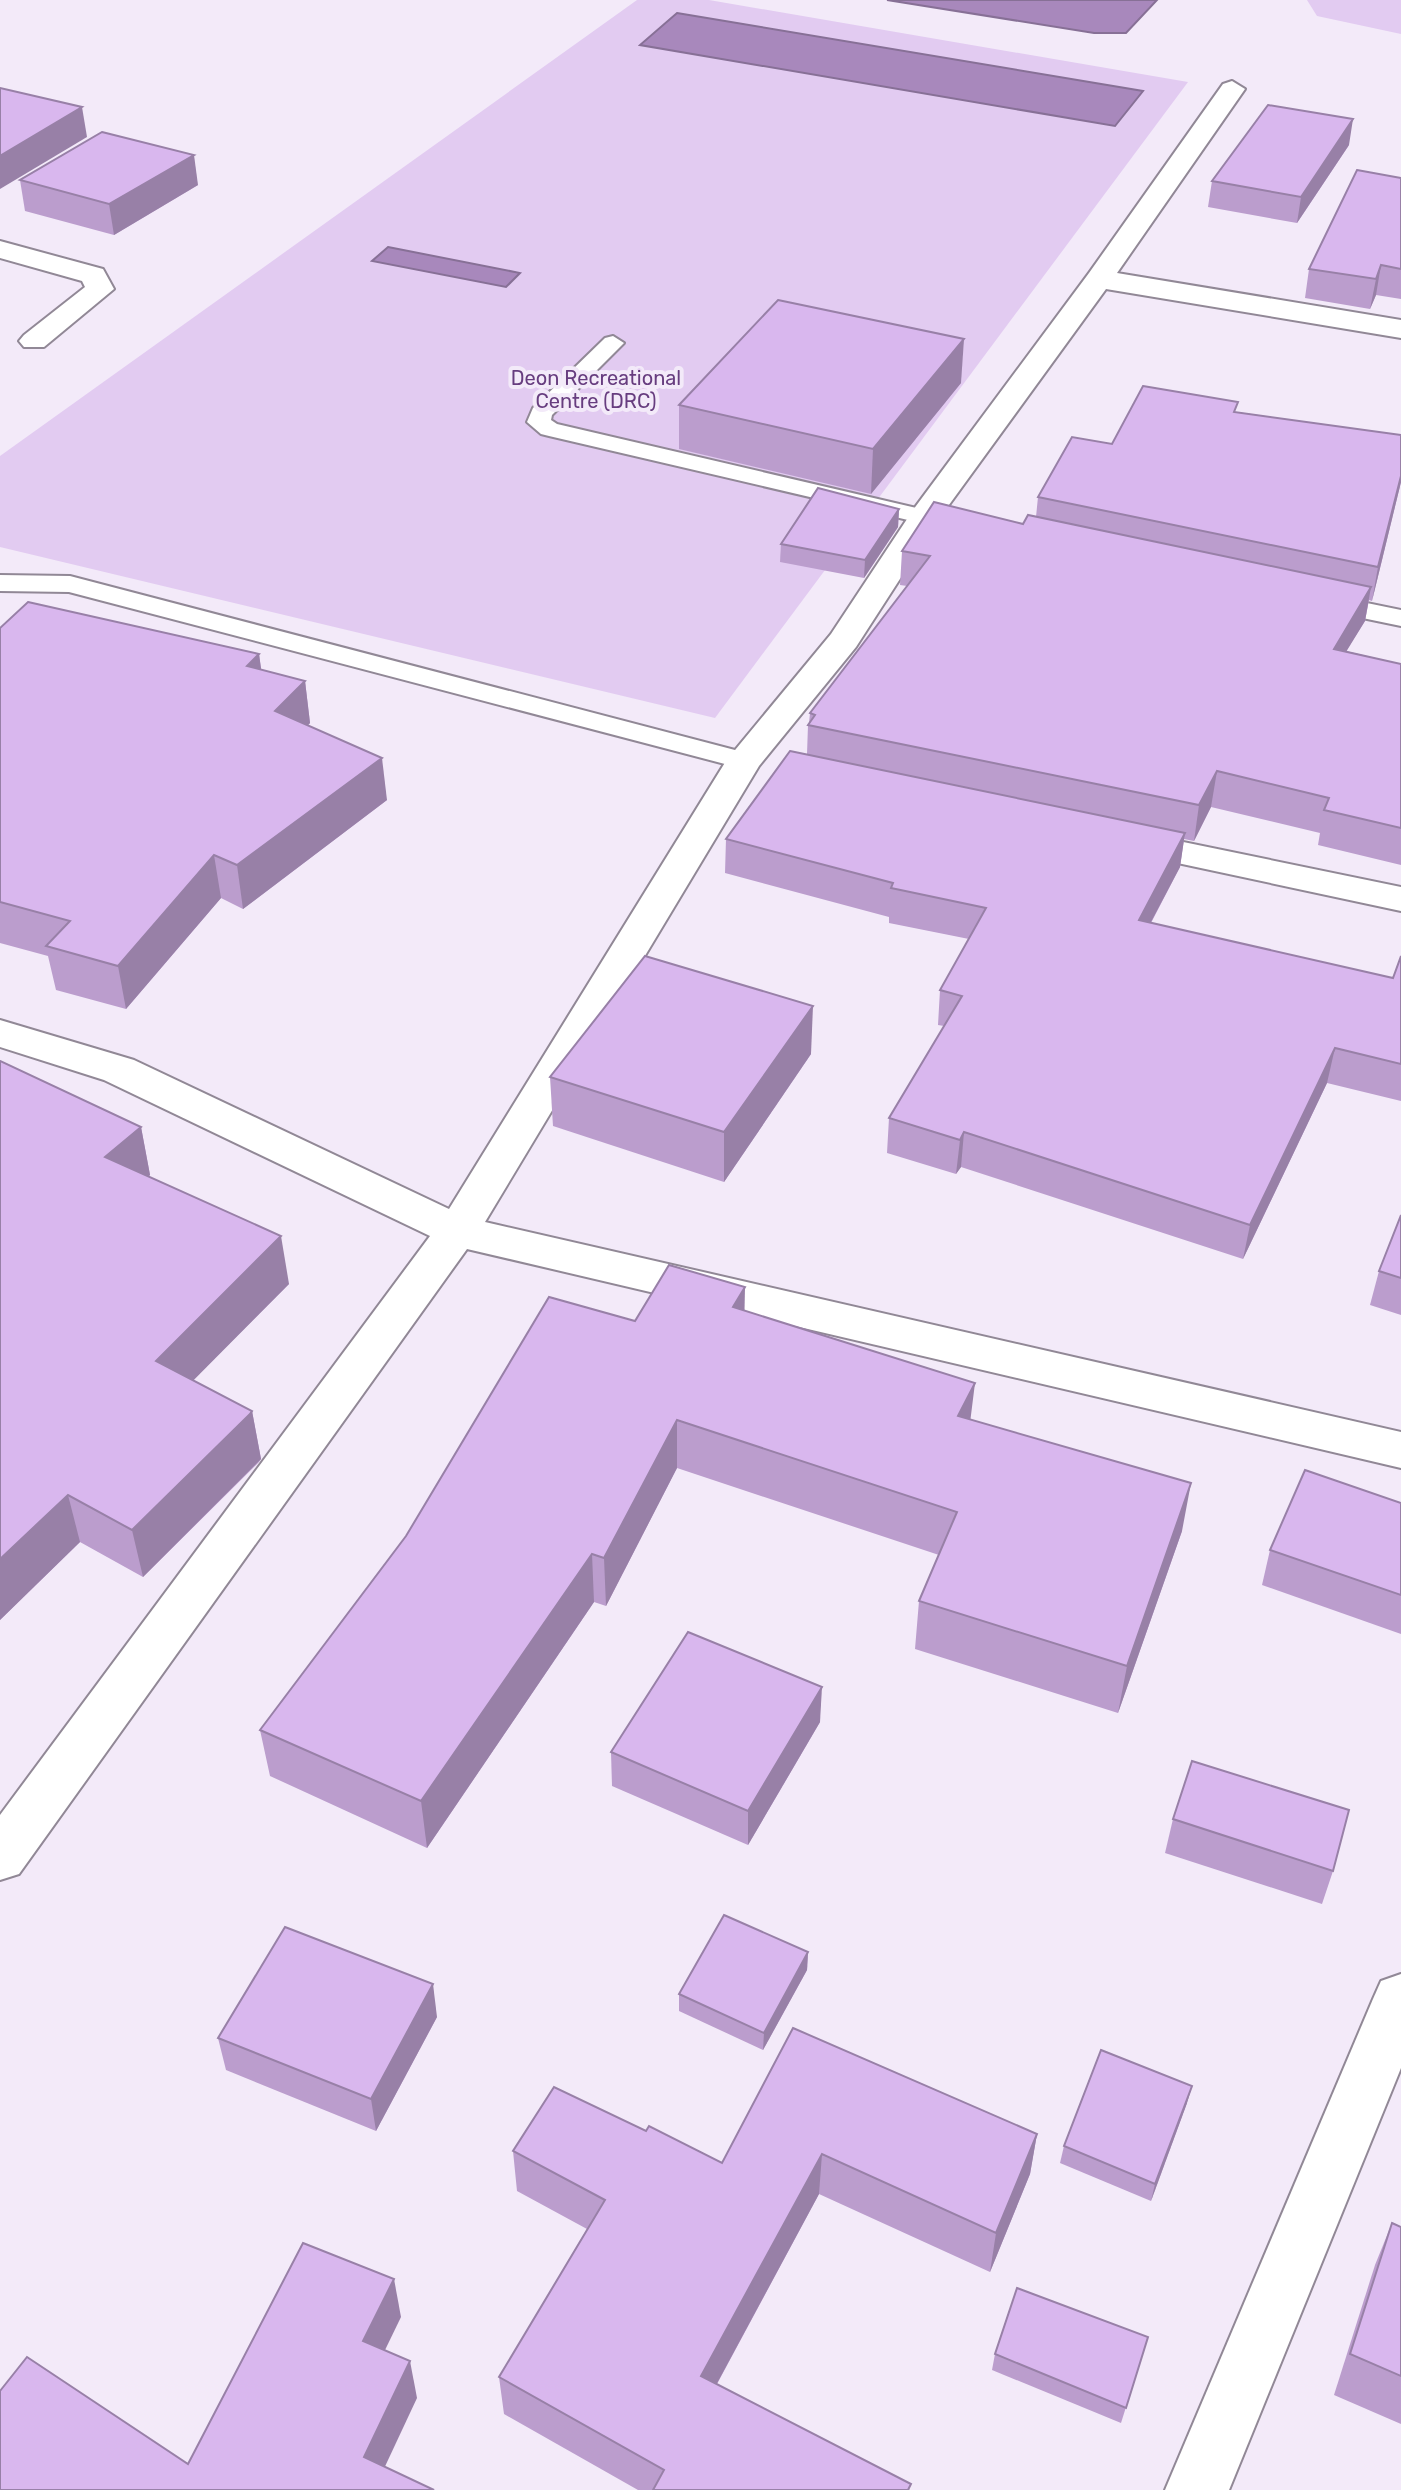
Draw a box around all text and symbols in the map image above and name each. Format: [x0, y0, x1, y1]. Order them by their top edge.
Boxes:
park label: Deon Recreational Centre (DRC) [511, 366, 681, 413]

